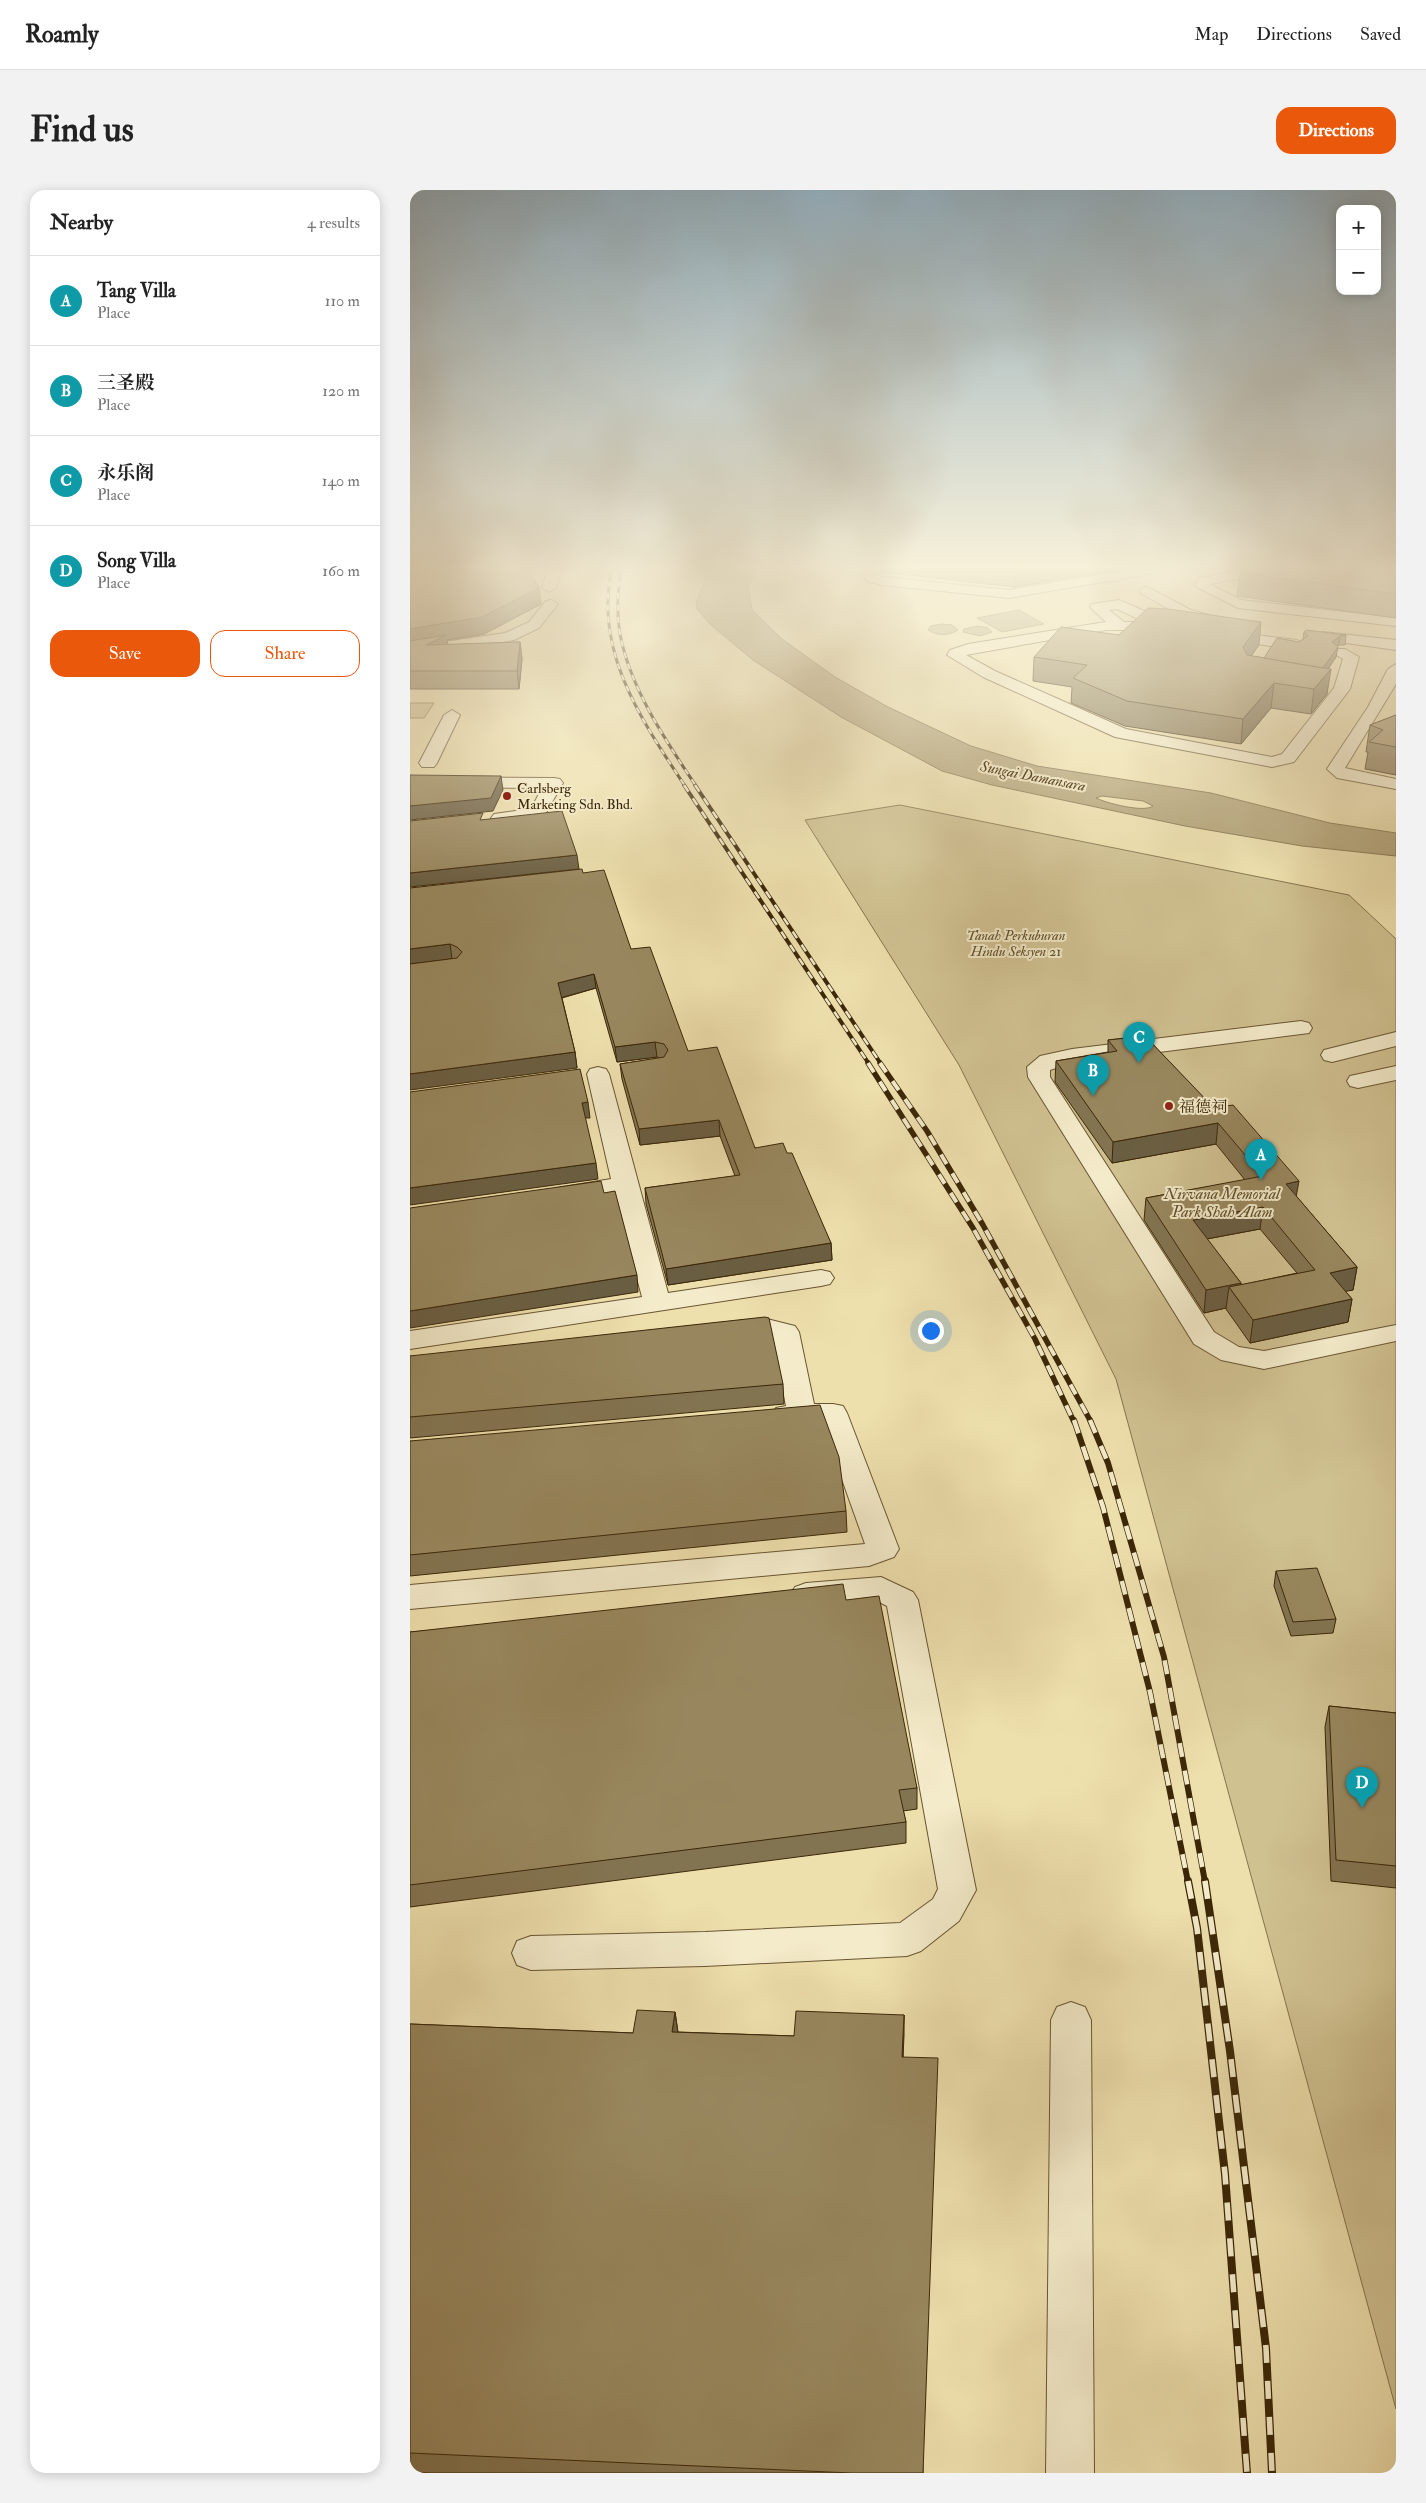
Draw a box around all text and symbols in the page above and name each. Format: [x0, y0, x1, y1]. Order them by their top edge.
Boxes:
text: Roamly [25, 19, 99, 50]
text: Map [1195, 23, 1228, 46]
text: Directions [1256, 23, 1332, 46]
text: Saved [1360, 23, 1401, 46]
button: Directions [1276, 107, 1396, 154]
text: Find us [30, 108, 134, 152]
map controls [1336, 205, 1381, 295]
button: + [1336, 205, 1381, 250]
text: Nearby [50, 209, 113, 236]
text: 4 results [307, 213, 360, 233]
button: − [1336, 250, 1381, 295]
text: Tang Villa [97, 279, 176, 303]
text: A [61, 291, 71, 311]
text: 110 m [325, 291, 360, 311]
text: Place [97, 303, 130, 323]
text: 三圣殿 [97, 371, 154, 395]
text: B [61, 381, 71, 401]
text: 120 m [322, 381, 360, 401]
text: Place [97, 395, 130, 415]
text: 永乐阁 [97, 461, 154, 485]
text: C [60, 471, 72, 491]
text: 140 m [322, 471, 360, 491]
text: Place [97, 485, 130, 505]
text: Song Villa [97, 549, 176, 573]
text: D [59, 561, 73, 581]
text: 160 m [322, 561, 360, 581]
text: Place [97, 573, 130, 593]
button: Save [50, 630, 200, 677]
button: Share [210, 630, 360, 677]
water label: Sungai Damansara [978, 757, 1087, 796]
place label: Carlsberg Marketing Sdn. Bhd. [517, 780, 633, 813]
marker: Carlsberg Marketing Sdn. Bhd. [501, 790, 513, 802]
park label: Tanah Perkuburan Hindu Seksyen 21 [967, 927, 1066, 960]
pin: C [1123, 1022, 1155, 1063]
pin: B [1077, 1055, 1109, 1096]
place label: 福德祠 [1179, 1097, 1227, 1117]
marker: 福德祠 [1163, 1100, 1175, 1112]
pin: A [1245, 1139, 1277, 1180]
park label: Nirvana Memorial Park Shah Alam [1163, 1184, 1281, 1222]
your location [918, 1318, 944, 1344]
pin: D [1346, 1767, 1378, 1808]

